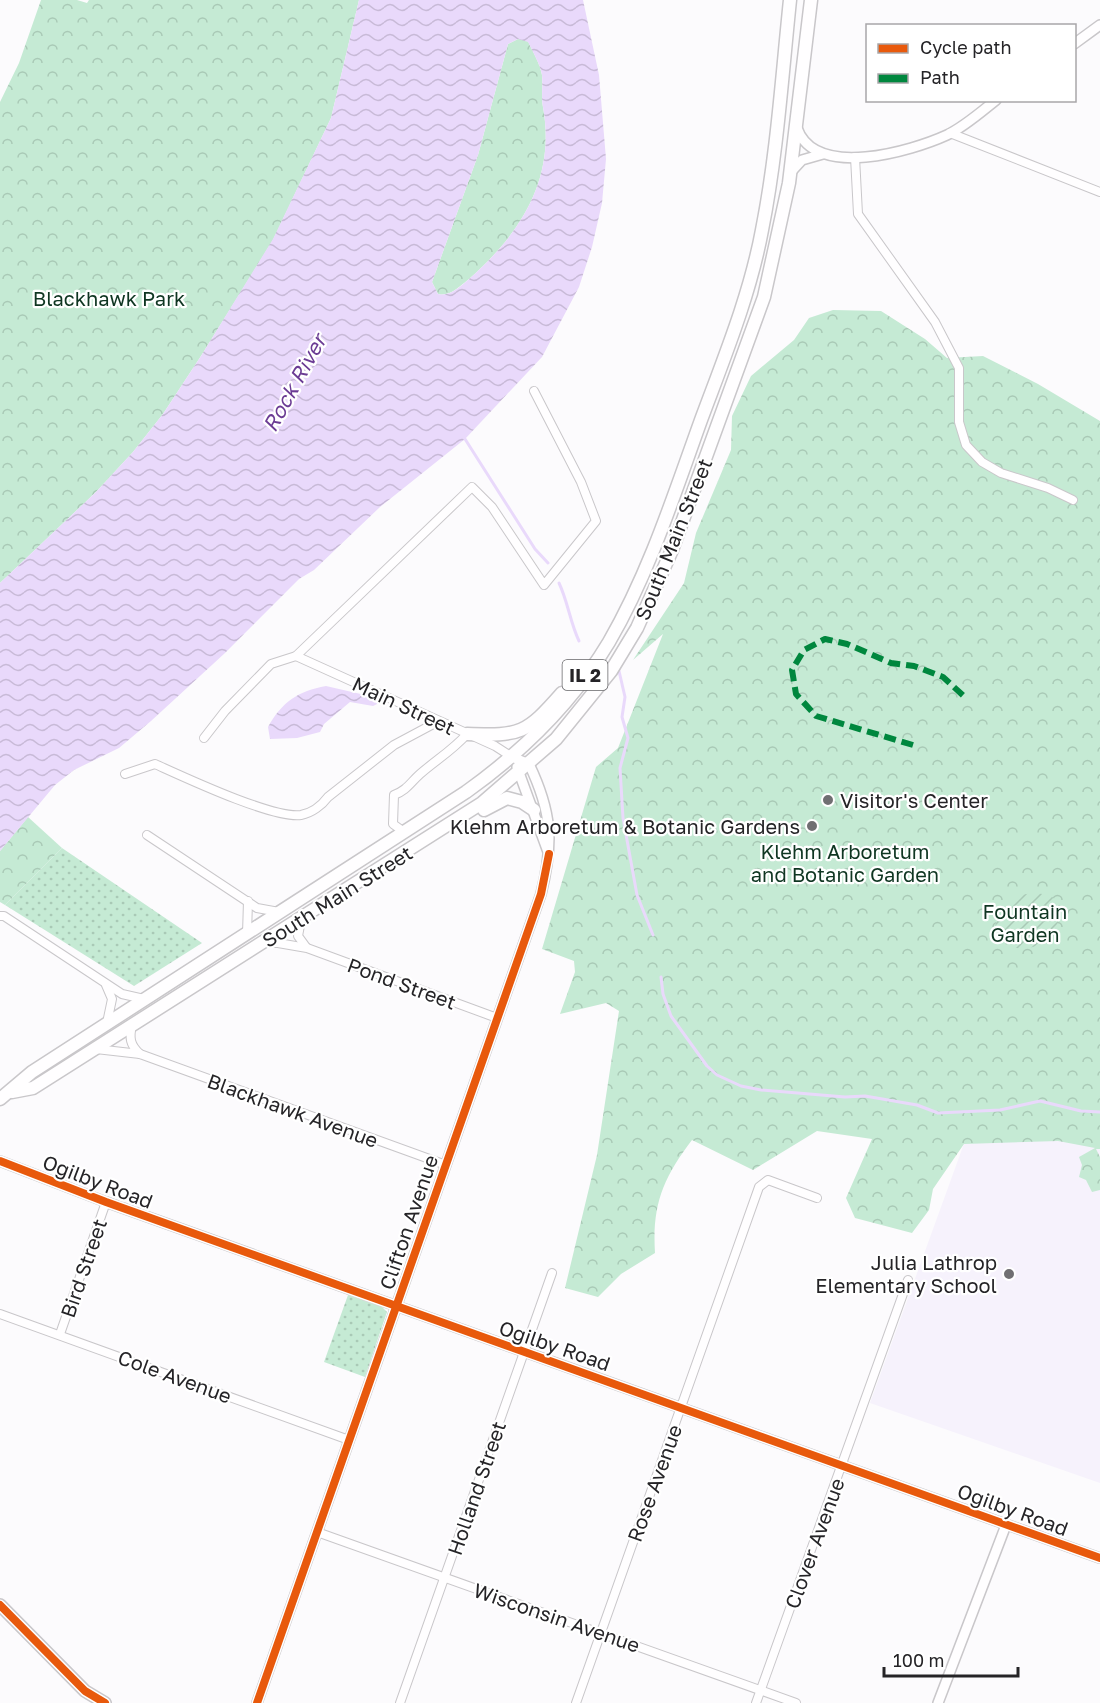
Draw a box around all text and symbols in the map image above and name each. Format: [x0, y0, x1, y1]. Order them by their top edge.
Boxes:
legend [866, 24, 1076, 102]
text: Cycle path [920, 36, 1012, 58]
text: Path [920, 66, 960, 88]
park label: Blackhawk Park [33, 286, 185, 310]
water label: Rock River [257, 328, 333, 436]
street label: South Main Street [630, 455, 716, 623]
road number: IL 2 [562, 660, 608, 690]
street label: Main Street [349, 671, 459, 739]
place label: Visitor's Center [840, 788, 988, 812]
marker: Visitor's Center [821, 793, 835, 807]
place label: Klehm Arboretum & Botanic Gardens [450, 814, 800, 838]
marker: Klehm Arboretum & Botanic Gardens [805, 819, 819, 833]
park label: Klehm Arboretum and Botanic Garden [751, 839, 939, 886]
street label: South Main Street [257, 840, 417, 952]
park label: Fountain Garden [983, 899, 1067, 946]
street label: Pond Street [344, 952, 460, 1014]
street label: Blackhawk Avenue [204, 1068, 382, 1152]
street label: Ogilby Road [40, 1149, 156, 1213]
street label: Clifton Avenue [374, 1152, 442, 1292]
street label: Bird Street [55, 1215, 111, 1321]
place label: Julia Lathrop Elementary School [815, 1250, 997, 1297]
marker: Julia Lathrop Elementary School [1002, 1267, 1016, 1281]
street label: Ogilby Road [496, 1315, 614, 1375]
street label: Cole Avenue [115, 1344, 235, 1408]
street label: Holland Street [442, 1418, 510, 1558]
street label: Rose Avenue [622, 1421, 686, 1545]
street label: Clover Avenue [779, 1474, 849, 1612]
street label: Ogilby Road [954, 1478, 1072, 1540]
street label: Wisconsin Avenue [471, 1577, 643, 1657]
scale bar [884, 1640, 1018, 1678]
text: 100 m [893, 1649, 944, 1671]

